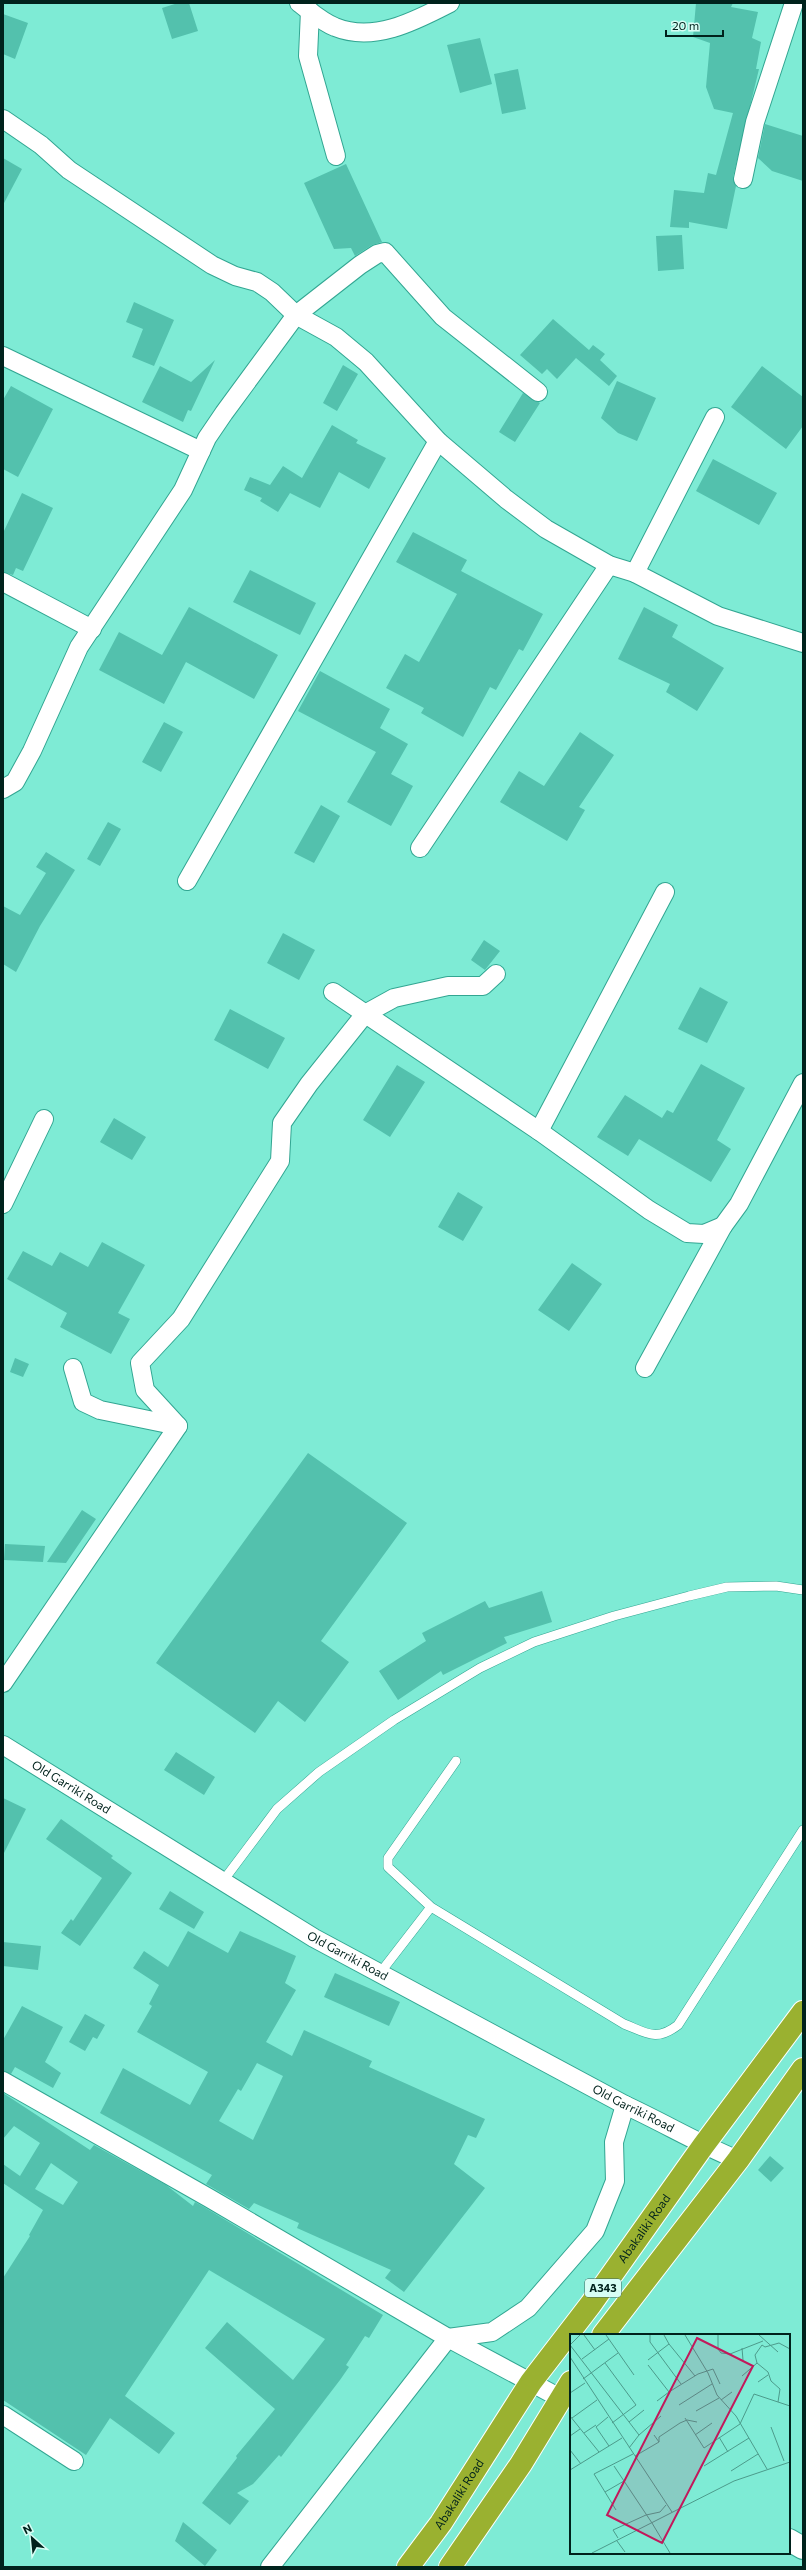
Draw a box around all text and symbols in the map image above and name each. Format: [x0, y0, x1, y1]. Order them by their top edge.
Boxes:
scale bar [666, 12, 723, 38]
text: 20 m [672, 18, 699, 32]
street label: Old Garriki Road [30, 1757, 113, 1816]
street label: Old Garriki Road [305, 1928, 391, 1983]
street label: Old Garriki Road [590, 2081, 677, 2134]
street label: Abakaliki Road [615, 2191, 673, 2265]
road number: A343 [585, 2279, 621, 2297]
inset map [570, 2334, 790, 2554]
street label: Abakaliki Road [431, 2456, 486, 2532]
north arrow [12, 2518, 52, 2558]
text: N [21, 2521, 34, 2536]

